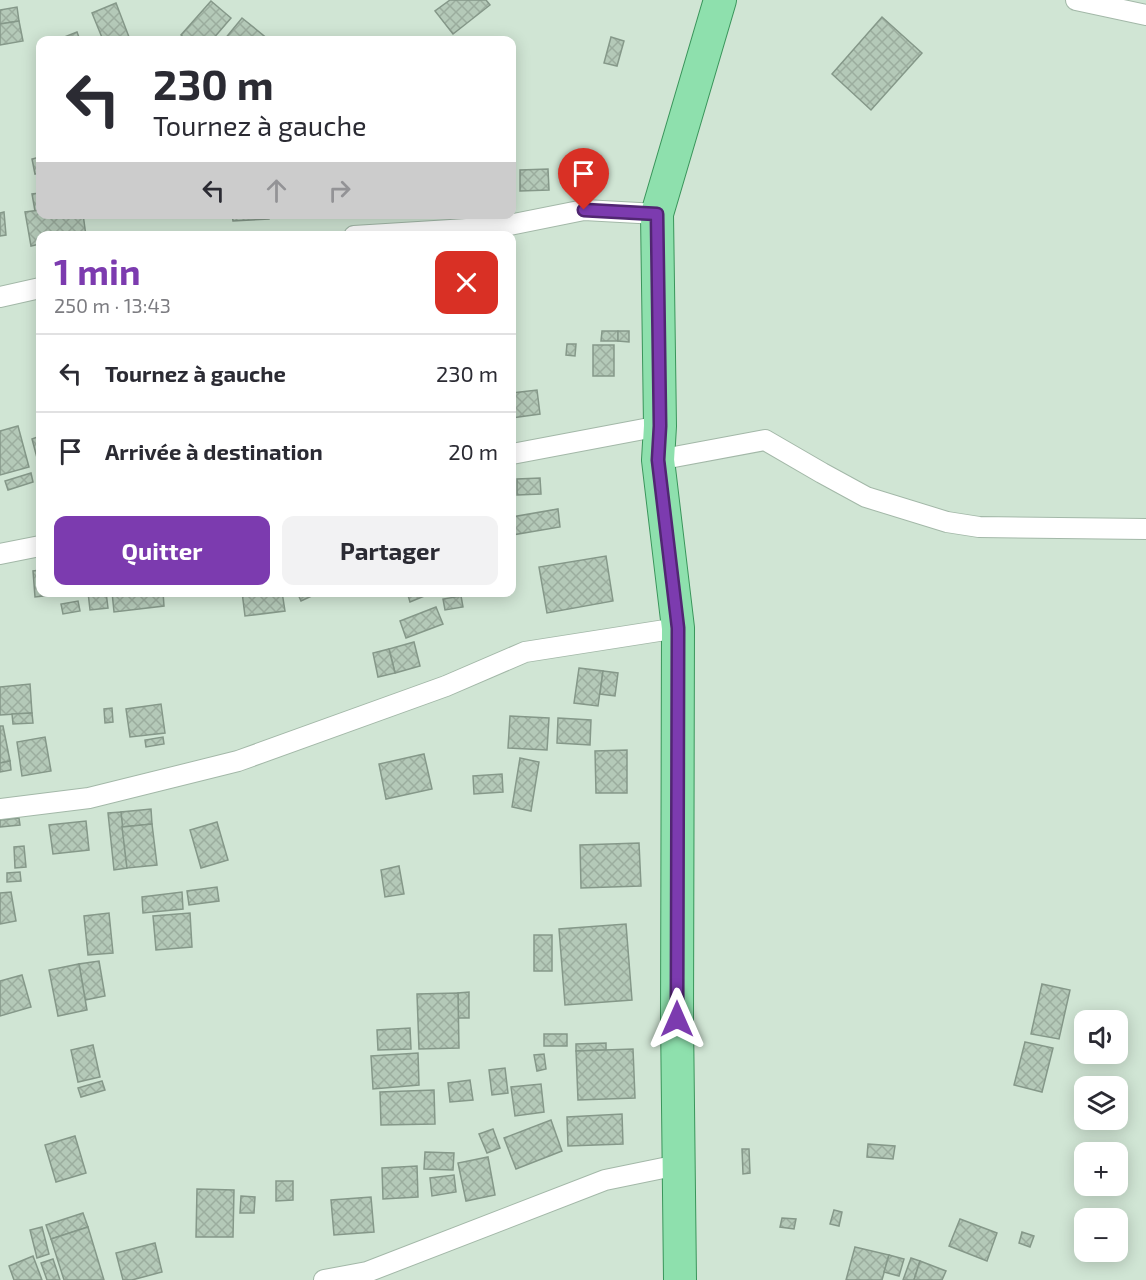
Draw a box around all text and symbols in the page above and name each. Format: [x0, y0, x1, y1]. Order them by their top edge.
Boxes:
text: 230 m [153, 58, 274, 108]
icon: left [54, 60, 132, 138]
text: Tournez à gauche [153, 109, 367, 141]
pin [558, 148, 609, 210]
icon: arrive [567, 157, 600, 190]
icon: left [197, 174, 230, 207]
icon: ahead [260, 174, 293, 207]
icon: right [323, 174, 356, 207]
text: 1 min [54, 249, 141, 292]
button: close [435, 251, 498, 314]
text: 250 m · 13:43 [54, 293, 171, 317]
icon: left [54, 357, 87, 390]
text: Tournez à gauche [105, 360, 286, 386]
text: 230 m [436, 360, 498, 386]
icon: arrive [54, 435, 87, 468]
text: Arrivée à destination [105, 438, 323, 464]
text: 20 m [448, 438, 498, 464]
button: Quitter [54, 516, 270, 585]
button: Partager [282, 516, 498, 585]
position arrow [645, 987, 709, 1051]
map controls [1074, 1010, 1128, 1262]
button: sound [1074, 1010, 1128, 1064]
button: layers [1074, 1076, 1128, 1130]
button: + [1074, 1142, 1128, 1196]
button: − [1074, 1208, 1128, 1262]

